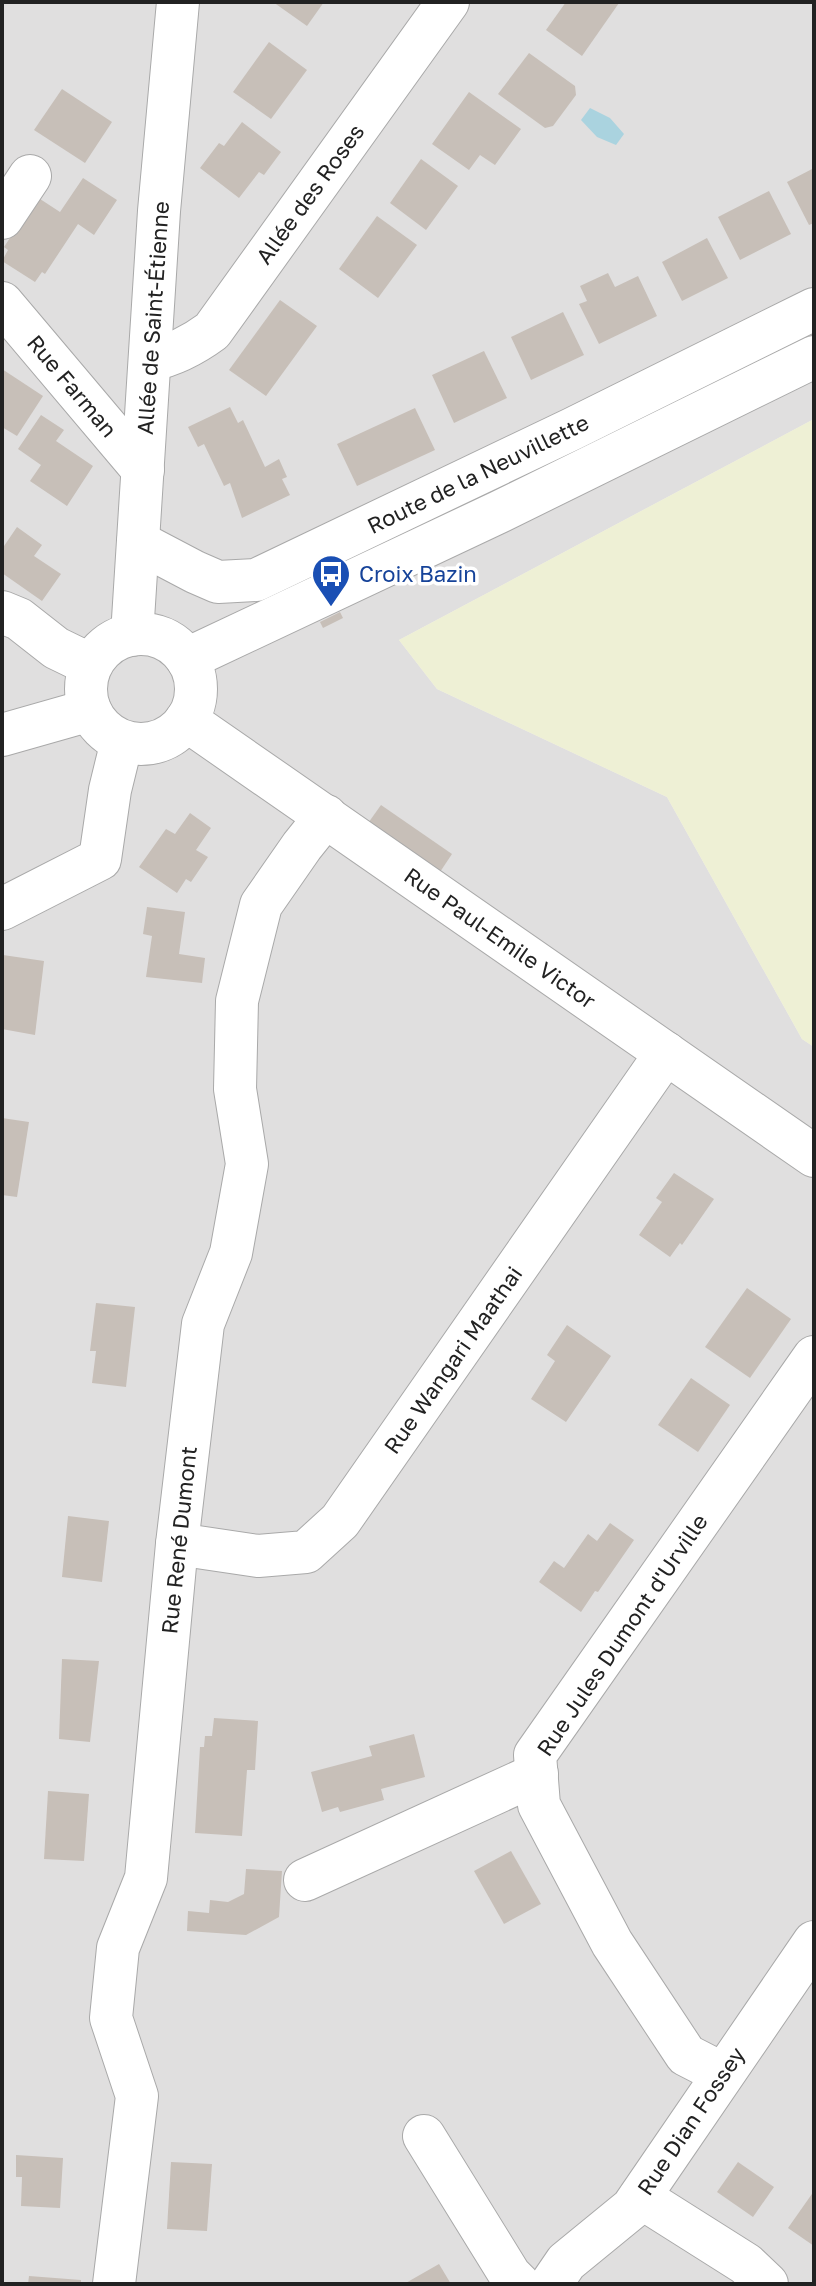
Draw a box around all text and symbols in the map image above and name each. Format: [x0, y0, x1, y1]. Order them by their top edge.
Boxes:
street label: Allée des Roses [250, 118, 369, 269]
street label: Allée de Saint-Étienne [131, 200, 174, 436]
street label: Rue Farman [22, 329, 123, 442]
street label: Route de la Neuvillette [363, 408, 593, 539]
bus stop icon: Croix Bazin [310, 553, 352, 608]
place label: Croix Bazin [359, 560, 477, 587]
street label: Rue Paul-Emile Victor [399, 861, 602, 1014]
street label: Rue Wangari Maathai [378, 1261, 527, 1459]
street label: Rue René Dumont [155, 1445, 202, 1635]
street label: Rue Jules Dumont d'Urville [530, 1509, 713, 1761]
street label: Rue Dian Fossey [631, 2042, 750, 2200]

